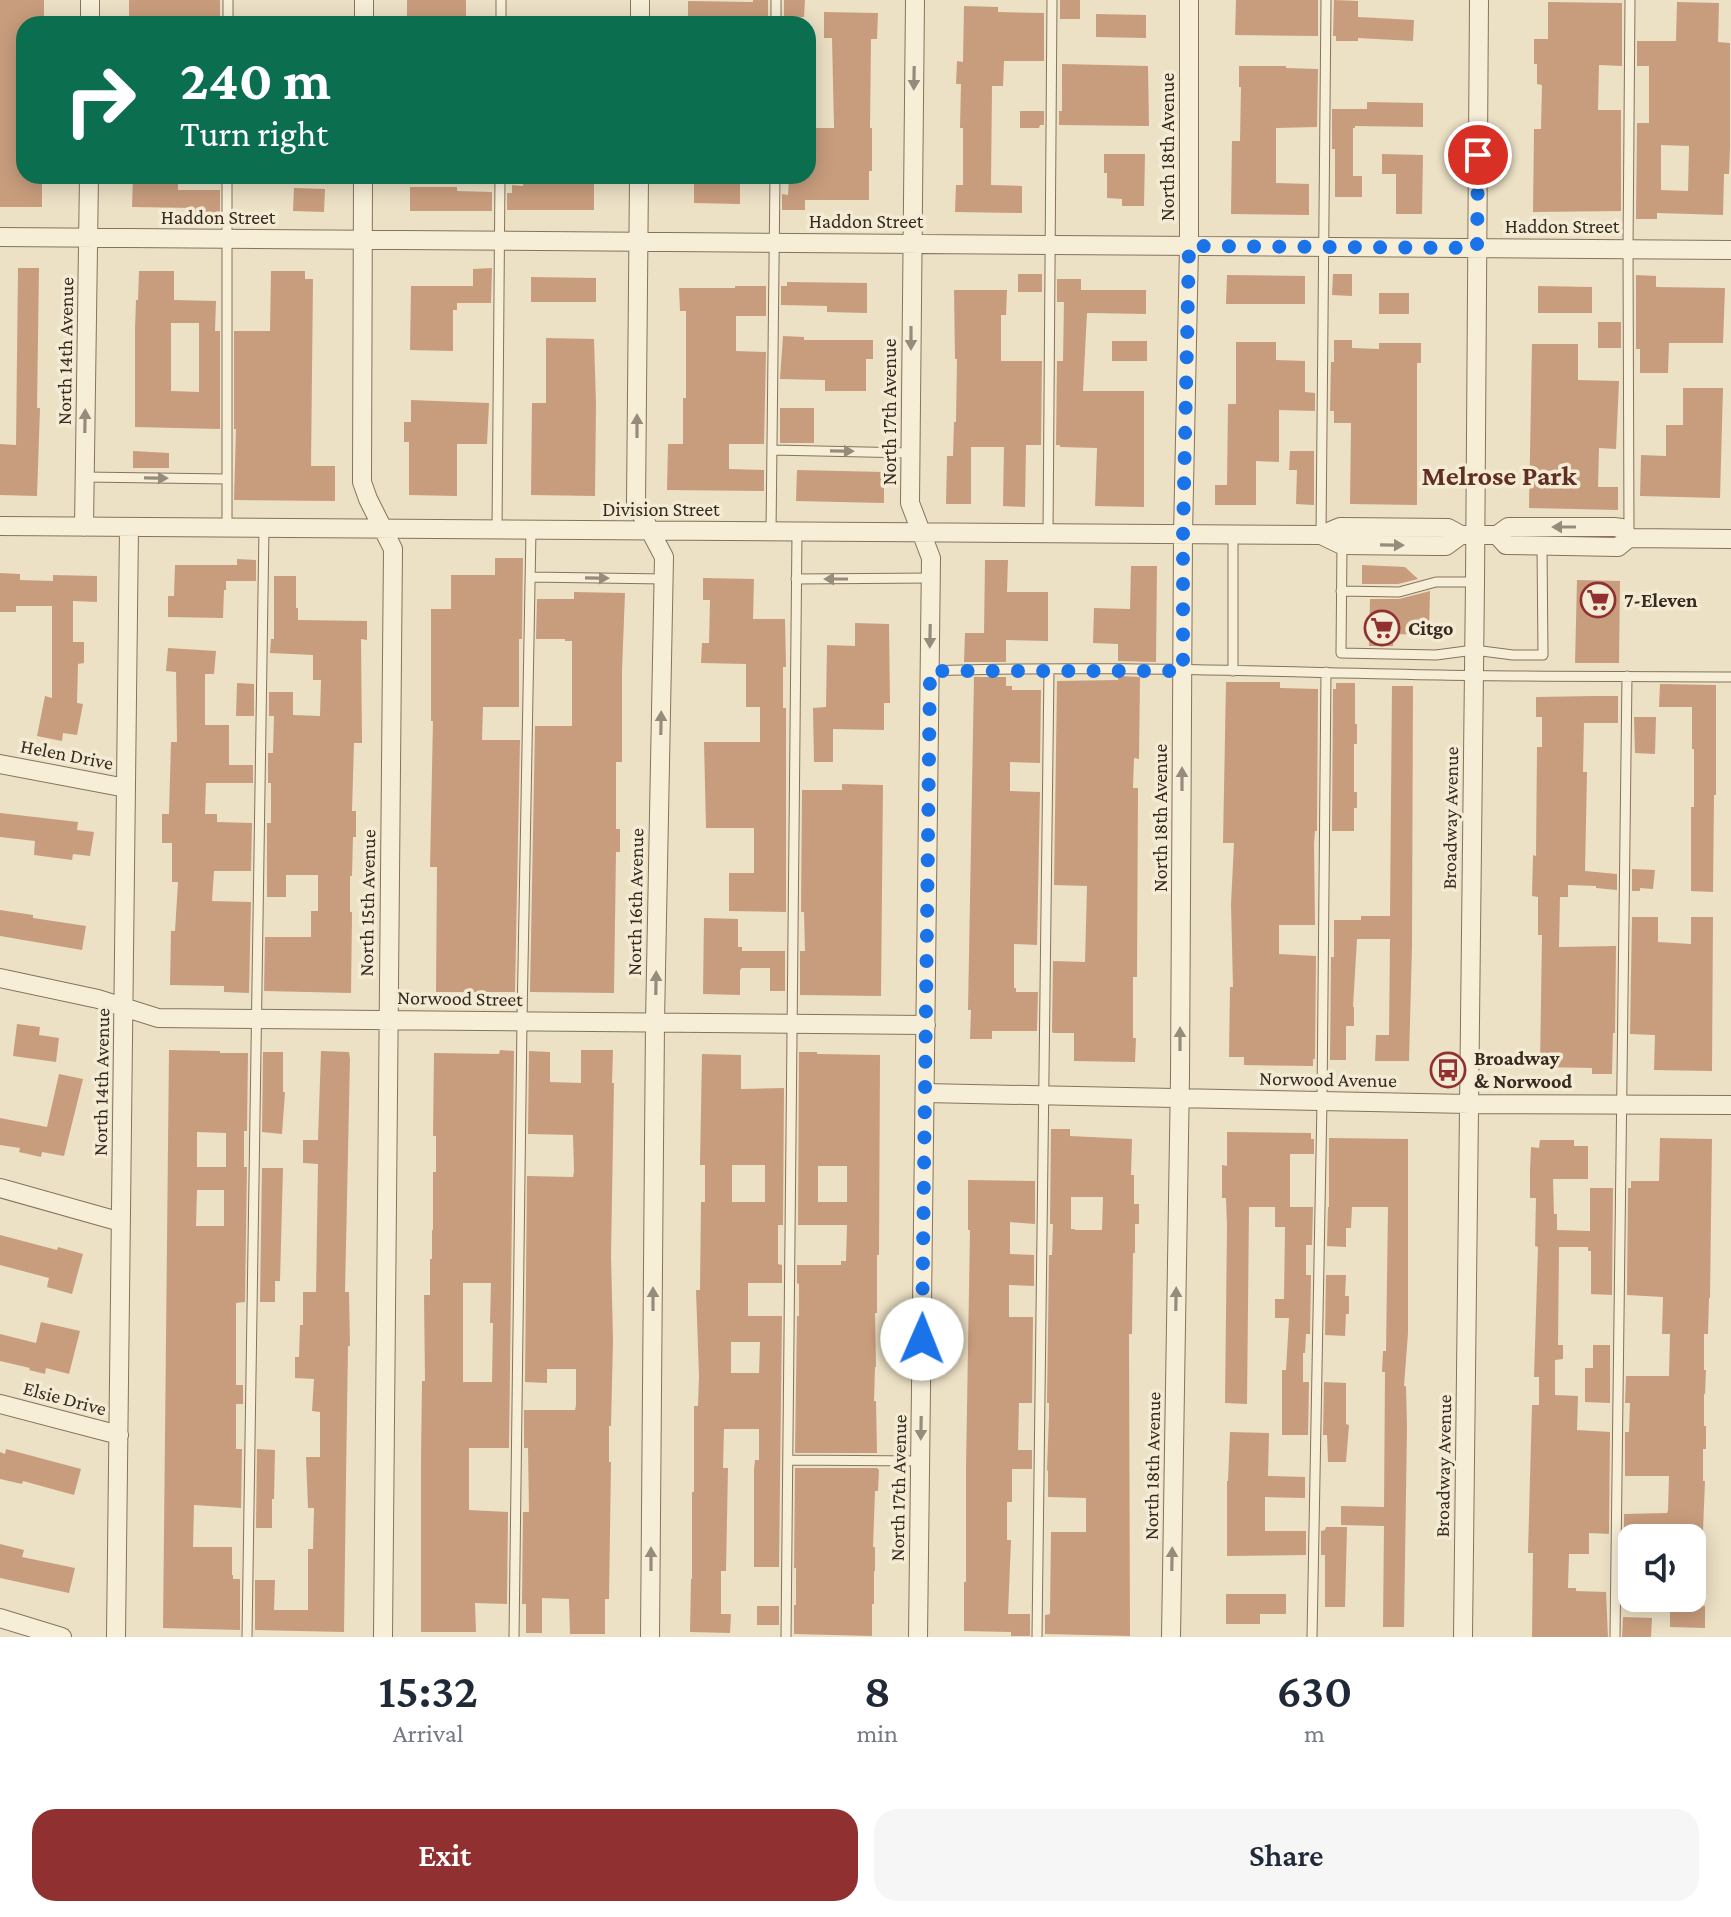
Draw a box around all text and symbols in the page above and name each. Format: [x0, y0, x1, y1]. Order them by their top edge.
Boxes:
icon: right [48, 48, 152, 152]
text: 240 m [180, 49, 331, 111]
one-way arrow [908, 66, 920, 91]
street label: North 18th Avenue [1156, 73, 1178, 221]
text: Turn right [180, 114, 328, 154]
pin [1444, 121, 1512, 189]
icon: arrive [1456, 133, 1500, 177]
street label: Haddon Street [161, 206, 276, 228]
street label: Haddon Street [809, 210, 924, 232]
street label: Haddon Street [1505, 215, 1620, 237]
street label: North 14th Avenue [53, 277, 77, 425]
one-way arrow [905, 326, 917, 351]
street label: North 17th Avenue [878, 338, 900, 485]
one-way arrow [79, 408, 92, 433]
one-way arrow [631, 413, 643, 438]
one-way arrow [830, 445, 855, 458]
district label: Melrose Park [1421, 460, 1577, 491]
one-way arrow [144, 471, 169, 484]
street label: Division Street [602, 498, 720, 520]
one-way arrow [1551, 521, 1576, 533]
one-way arrow [1380, 539, 1405, 551]
one-way arrow [585, 572, 610, 584]
one-way arrow [823, 573, 848, 585]
supermarket icon: 7-Eleven [1579, 581, 1617, 619]
place label: 7-Eleven [1624, 589, 1698, 611]
supermarket icon: Citgo [1363, 609, 1401, 647]
place label: Citgo [1408, 617, 1453, 639]
one-way arrow [924, 624, 936, 649]
one-way arrow [655, 710, 667, 735]
street label: Helen Drive [19, 734, 115, 774]
street label: North 18th Avenue [1149, 744, 1171, 892]
street label: Broadway Avenue [1438, 746, 1463, 890]
one-way arrow [1176, 766, 1188, 791]
street label: North 16th Avenue [623, 828, 647, 976]
street label: North 15th Avenue [355, 829, 379, 977]
one-way arrow [649, 970, 662, 995]
street label: Norwood Street [397, 986, 523, 1010]
street label: North 14th Avenue [89, 1008, 113, 1156]
one-way arrow [1174, 1026, 1186, 1051]
place label: Broadway & Norwood [1474, 1047, 1572, 1092]
bus stop icon: Broadway & Norwood [1429, 1051, 1467, 1089]
street label: Norwood Avenue [1259, 1067, 1397, 1091]
one-way arrow [647, 1286, 659, 1311]
one-way arrow [1170, 1286, 1183, 1311]
position arrow [880, 1297, 964, 1381]
street label: Elsie Drive [21, 1376, 109, 1420]
street label: North 18th Avenue [1140, 1391, 1164, 1540]
street label: Broadway Avenue [1431, 1394, 1456, 1538]
street label: North 17th Avenue [886, 1414, 910, 1562]
one-way arrow [915, 1416, 927, 1441]
map controls [1618, 1524, 1706, 1612]
button: sound [1618, 1524, 1706, 1612]
one-way arrow [645, 1546, 657, 1571]
one-way arrow [1166, 1546, 1179, 1571]
text: 15:32 [379, 1664, 478, 1717]
text: 8 [864, 1664, 891, 1717]
text: 630 [1277, 1664, 1352, 1717]
text: Arrival [393, 1719, 464, 1748]
text: min [856, 1719, 898, 1748]
text: m [1304, 1719, 1325, 1748]
button: Exit [32, 1809, 858, 1901]
button: Share [874, 1809, 1699, 1901]

